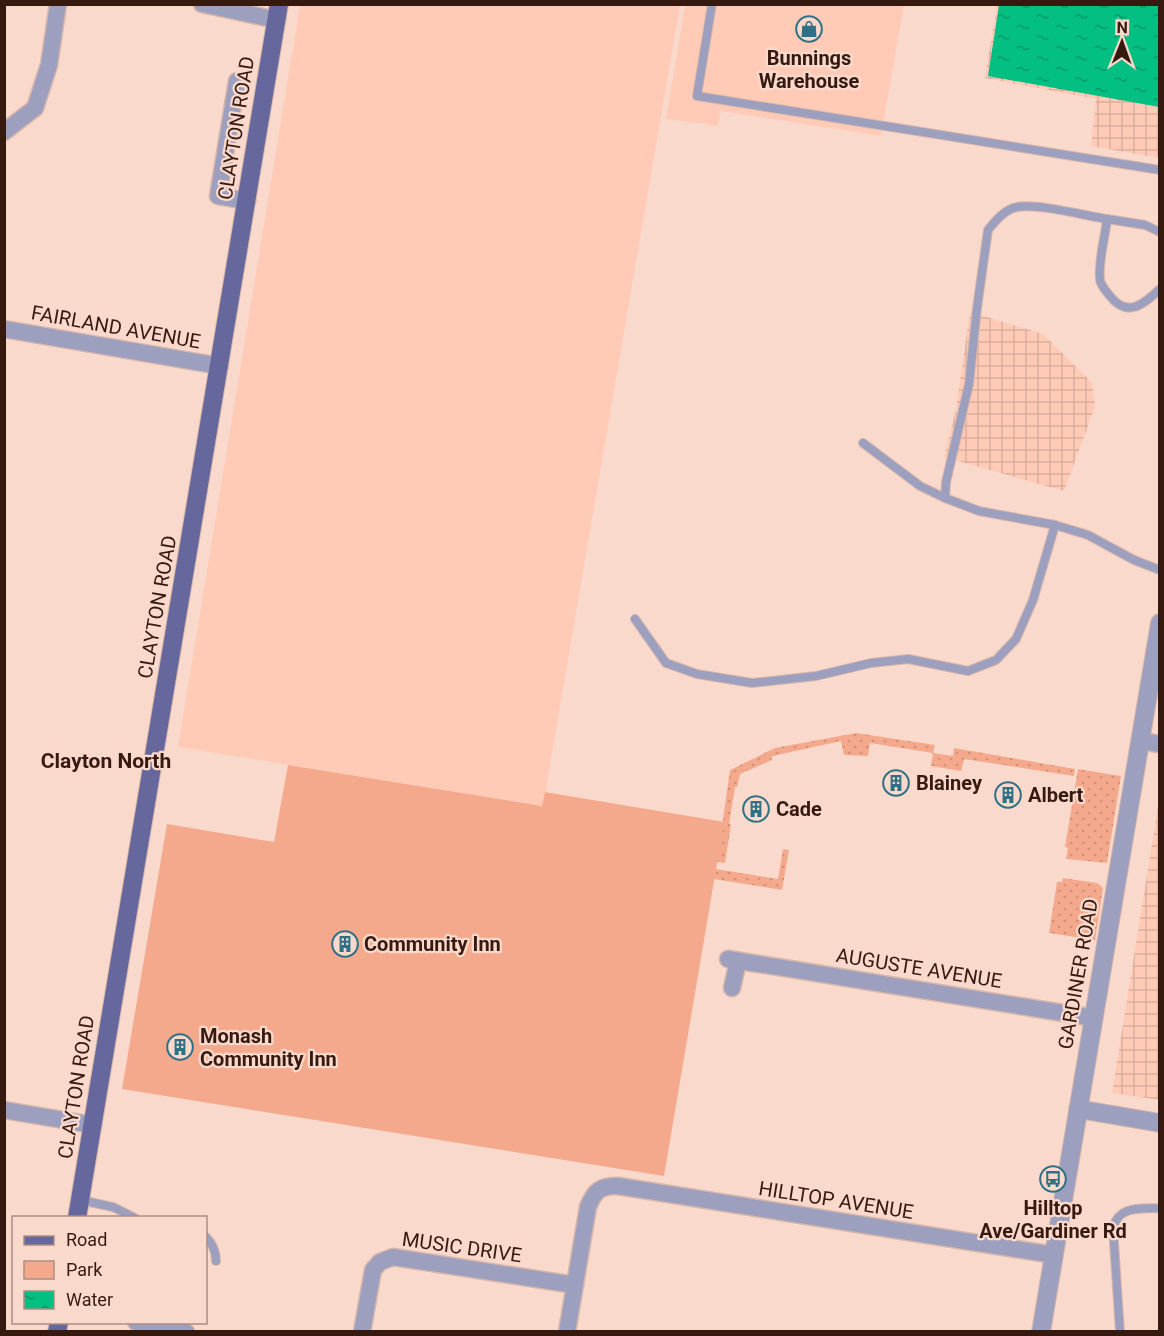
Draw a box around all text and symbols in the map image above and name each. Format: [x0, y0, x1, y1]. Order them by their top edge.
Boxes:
north arrow [1092, 12, 1152, 72]
shop icon: Bunnings Warehouse [794, 14, 824, 44]
text: N [1116, 18, 1128, 37]
place label: Bunnings Warehouse [759, 46, 859, 93]
street label: CLAYTON ROAD [213, 55, 259, 201]
street label: FAIRLAND AVENUE [29, 300, 203, 354]
street label: CLAYTON ROAD [133, 534, 181, 680]
district label: Clayton North [41, 749, 171, 773]
building icon: Blainey [881, 768, 911, 798]
place label: Blainey [916, 771, 983, 795]
building icon: Albert [993, 780, 1023, 810]
place label: Albert [1028, 783, 1084, 807]
building icon: Cade [741, 794, 771, 824]
place label: Cade [776, 797, 822, 821]
street label: GARDINER ROAD [1053, 897, 1103, 1051]
building icon: Community Inn [330, 929, 360, 959]
place label: Community Inn [364, 932, 501, 956]
street label: AUGUSTE AVENUE [834, 943, 1004, 993]
street label: CLAYTON ROAD [53, 1014, 99, 1160]
place label: Monash Community Inn [200, 1024, 337, 1071]
building icon: Monash Community Inn [165, 1032, 195, 1062]
bus stop icon: Hilltop Ave/Gardiner Rd [1038, 1164, 1068, 1194]
street label: HILLTOP AVENUE [757, 1176, 915, 1224]
place label: Hilltop Ave/Gardiner Rd [979, 1196, 1127, 1243]
legend [12, 1216, 207, 1324]
street label: MUSIC DRIVE [401, 1227, 523, 1267]
text: Road [66, 1229, 107, 1250]
text: Park [66, 1259, 103, 1280]
text: Water [66, 1289, 113, 1310]

